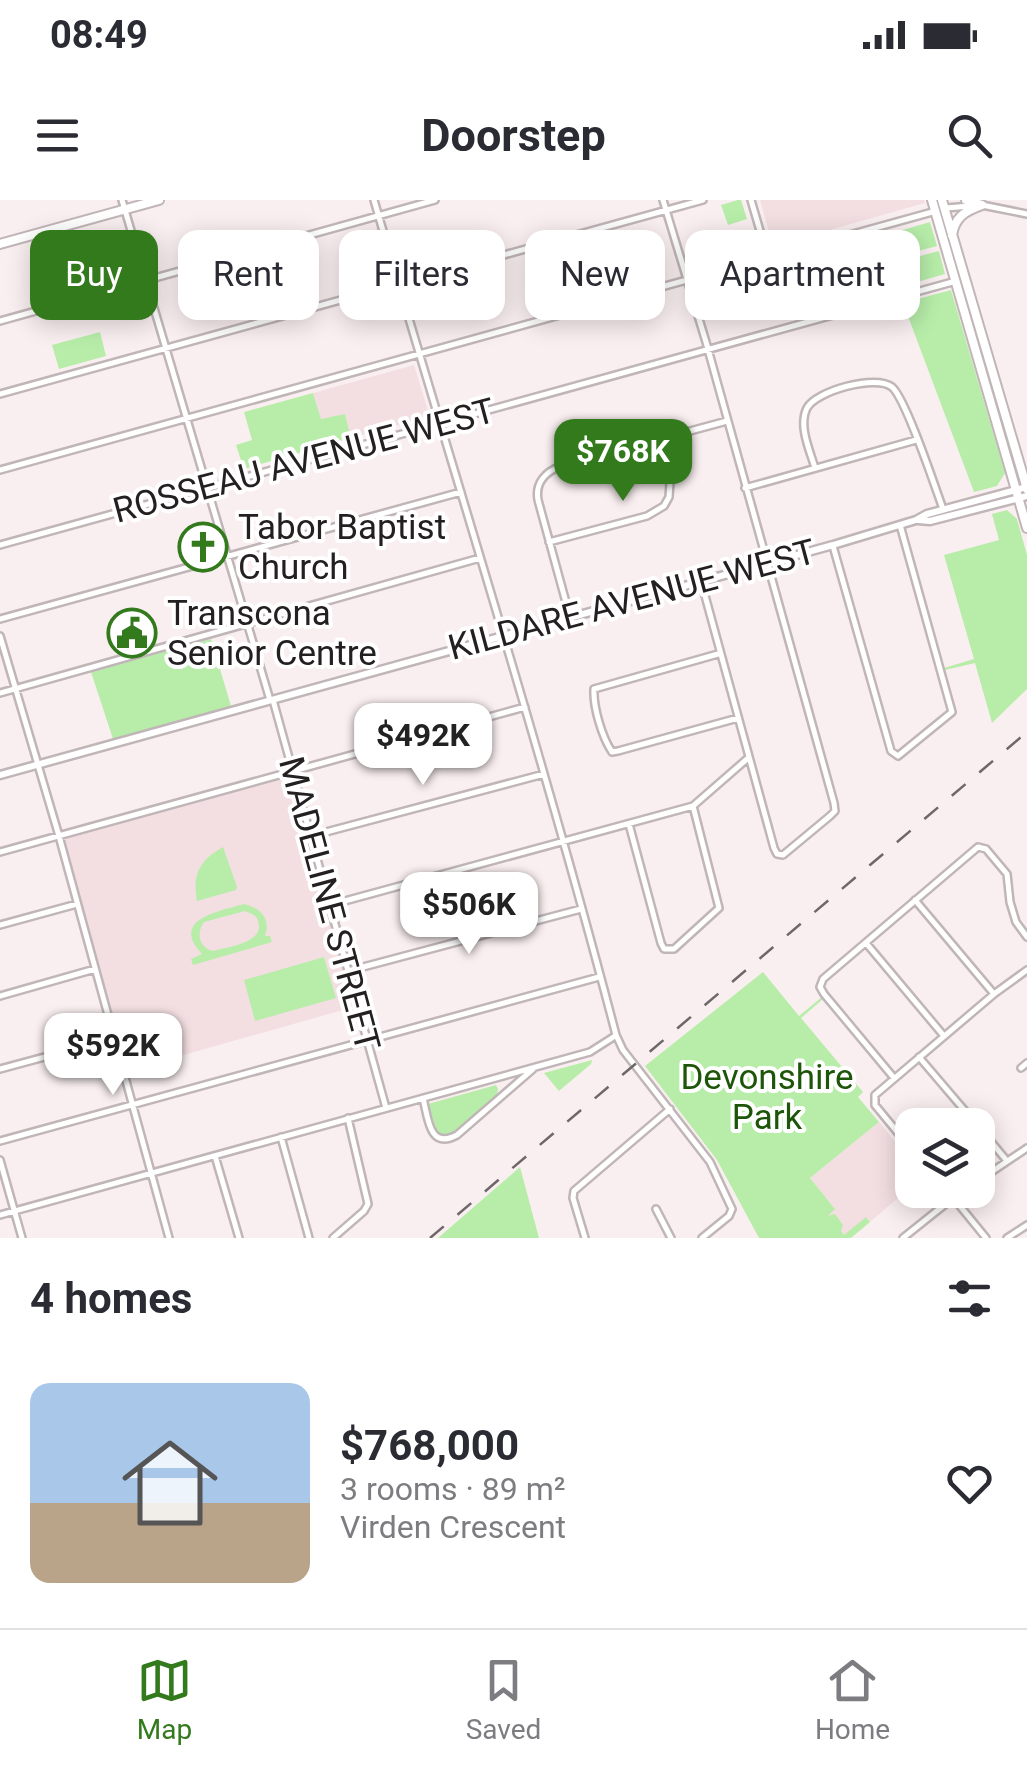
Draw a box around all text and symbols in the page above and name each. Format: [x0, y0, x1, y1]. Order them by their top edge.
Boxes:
text: 08:49 [50, 13, 148, 57]
icon: menu [30, 108, 85, 163]
icon: search [942, 108, 997, 163]
text: Doorstep [421, 109, 606, 162]
chip: Buy [30, 230, 158, 320]
chip: Rent [178, 230, 319, 320]
chip: Filters [339, 230, 505, 320]
chip: New [525, 230, 665, 320]
chip: Apartment [685, 230, 920, 320]
street label: ROSSEAU AVENUE WEST [109, 390, 499, 532]
pin: $768K [553, 419, 693, 504]
text: $768K [576, 432, 670, 470]
place label: Tabor Baptist Church [238, 507, 446, 588]
church icon: Tabor Baptist Church [177, 521, 229, 573]
street label: KILDARE AVENUE WEST [444, 531, 820, 669]
place label: Transcona Senior Centre [167, 593, 377, 674]
public building icon: Transcona Senior Centre [106, 607, 158, 659]
pin: $492K [353, 703, 493, 788]
text: $492K [376, 716, 470, 754]
street label: MADELINE STREET [270, 752, 388, 1056]
pin: $506K [399, 872, 539, 957]
text: $506K [422, 885, 516, 923]
pin: $592K [43, 1013, 183, 1098]
text: $592K [66, 1026, 160, 1064]
park label: Devonshire Park [680, 1057, 854, 1138]
map controls [895, 1108, 995, 1208]
button: layers [895, 1108, 995, 1208]
icon: filters [942, 1271, 997, 1326]
text: 4 homes [30, 1274, 192, 1323]
text: $768,000 [340, 1421, 519, 1470]
icon: home [110, 1423, 230, 1543]
icon: heart [942, 1456, 997, 1511]
text: 3 rooms · 89 m² [340, 1470, 565, 1508]
text: Virden Crescent [340, 1508, 566, 1546]
tab: Map [137, 1653, 192, 1746]
tab: Saved [466, 1653, 541, 1746]
tab: Home [815, 1653, 890, 1746]

